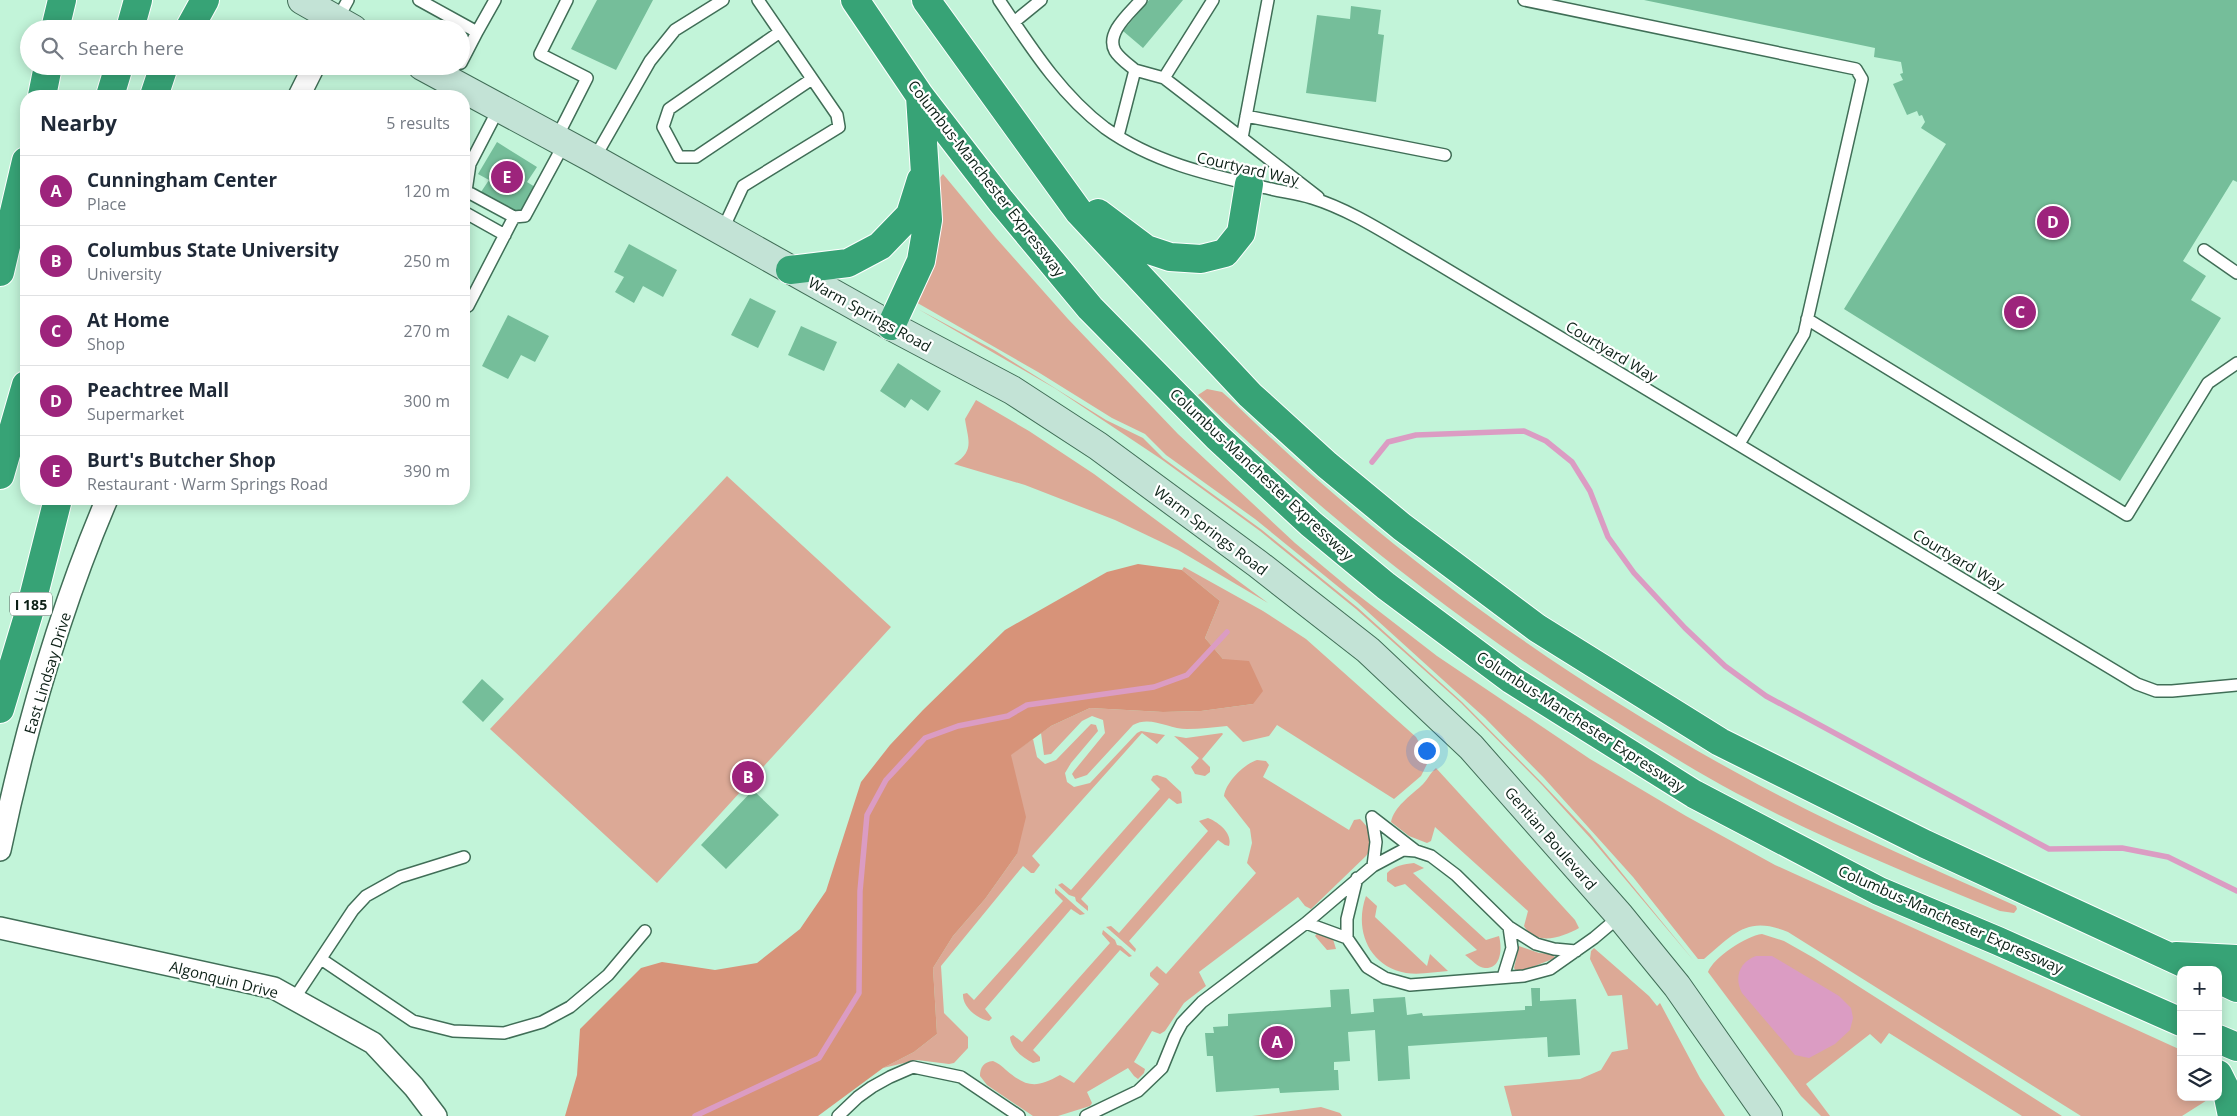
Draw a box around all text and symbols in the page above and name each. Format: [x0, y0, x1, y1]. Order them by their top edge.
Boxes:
search box [20, 20, 470, 75]
icon: search [38, 34, 66, 62]
text: Search here [78, 35, 184, 61]
street label: Columbus-Manchester Expressway [904, 76, 1070, 281]
text: Nearby [40, 109, 117, 137]
text: 5 results [386, 112, 450, 134]
street label: Courtyard Way [1195, 147, 1301, 190]
pin: E [491, 158, 523, 196]
text: Cunningham Center [87, 167, 277, 193]
text: A [50, 180, 62, 202]
text: 120 m [404, 180, 450, 202]
text: Place [87, 193, 126, 215]
pin: D [2037, 203, 2069, 241]
text: Columbus State University [87, 237, 339, 263]
text: B [51, 250, 61, 272]
text: 250 m [404, 250, 450, 272]
text: University [87, 263, 161, 285]
street label: Warm Springs Road [805, 272, 935, 356]
pin: C [2004, 293, 2036, 331]
text: At Home [87, 307, 169, 333]
street label: Courtyard Way [1562, 316, 1662, 387]
text: C [51, 320, 61, 342]
text: 270 m [404, 320, 450, 342]
text: Shop [87, 333, 125, 355]
text: Peachtree Mall [87, 377, 229, 403]
street label: Columbus-Manchester Expressway [1166, 383, 1358, 565]
text: D [50, 390, 62, 412]
text: 300 m [404, 390, 450, 412]
text: Supermarket [87, 403, 184, 425]
text: Burt's Butcher Shop [87, 447, 276, 473]
text: E [52, 460, 60, 482]
text: 390 m [404, 460, 450, 482]
text: Restaurant · Warm Springs Road [87, 473, 328, 495]
street label: Warm Springs Road [1150, 481, 1272, 579]
street label: Courtyard Way [1909, 524, 2009, 595]
road number: I 185 [10, 592, 52, 616]
street label: East Lindsay Drive [19, 610, 75, 736]
street label: Columbus-Manchester Expressway [1473, 646, 1689, 796]
your location [1414, 738, 1440, 764]
pin: B [732, 758, 764, 796]
street label: Gentian Boulevard [1501, 782, 1601, 894]
street label: Columbus-Manchester Expressway [1835, 860, 2067, 978]
street label: Algonquin Drive [167, 956, 281, 1002]
map controls [2177, 966, 2222, 1101]
button: + [2177, 966, 2222, 1011]
button: − [2177, 1011, 2222, 1056]
pin: A [1261, 1023, 1293, 1061]
button: layers [2177, 1056, 2222, 1101]

